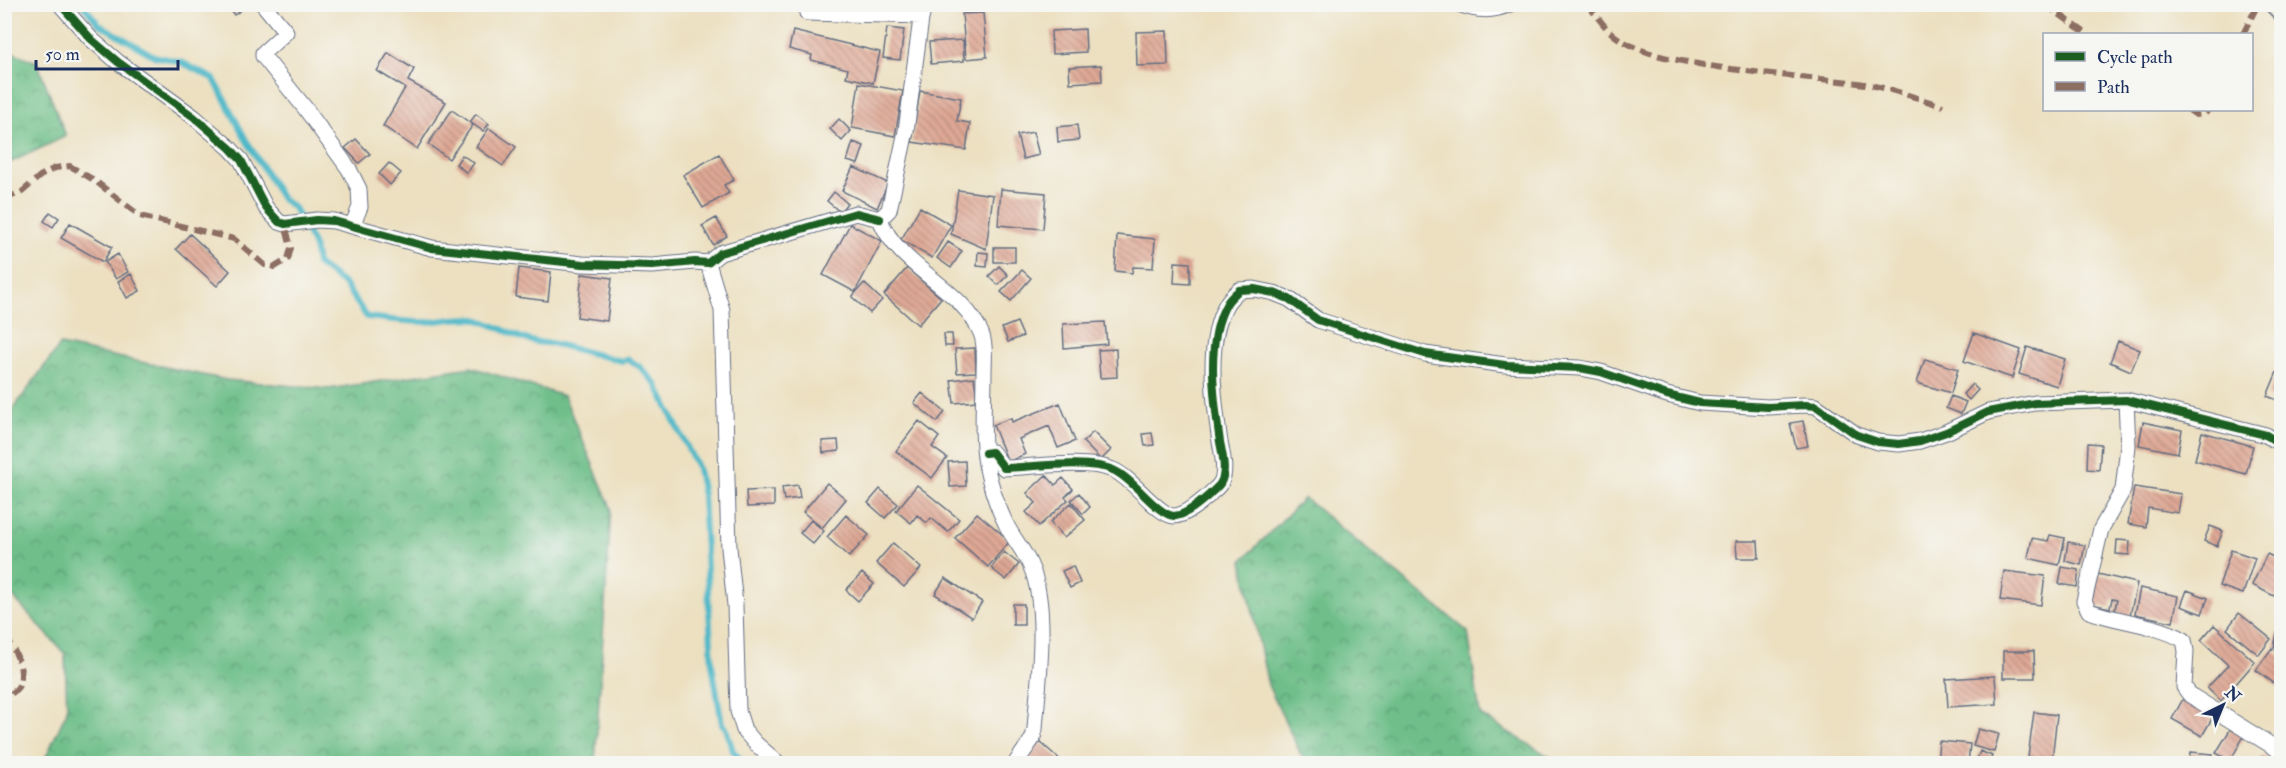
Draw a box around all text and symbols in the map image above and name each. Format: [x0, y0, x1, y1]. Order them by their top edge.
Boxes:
scale bar [36, 33, 178, 71]
legend [2043, 33, 2253, 111]
text: 50 m [45, 43, 80, 66]
text: Cycle path [2097, 46, 2173, 69]
text: Path [2097, 76, 2130, 99]
north arrow [2193, 675, 2253, 735]
text: N [2220, 682, 2245, 707]

